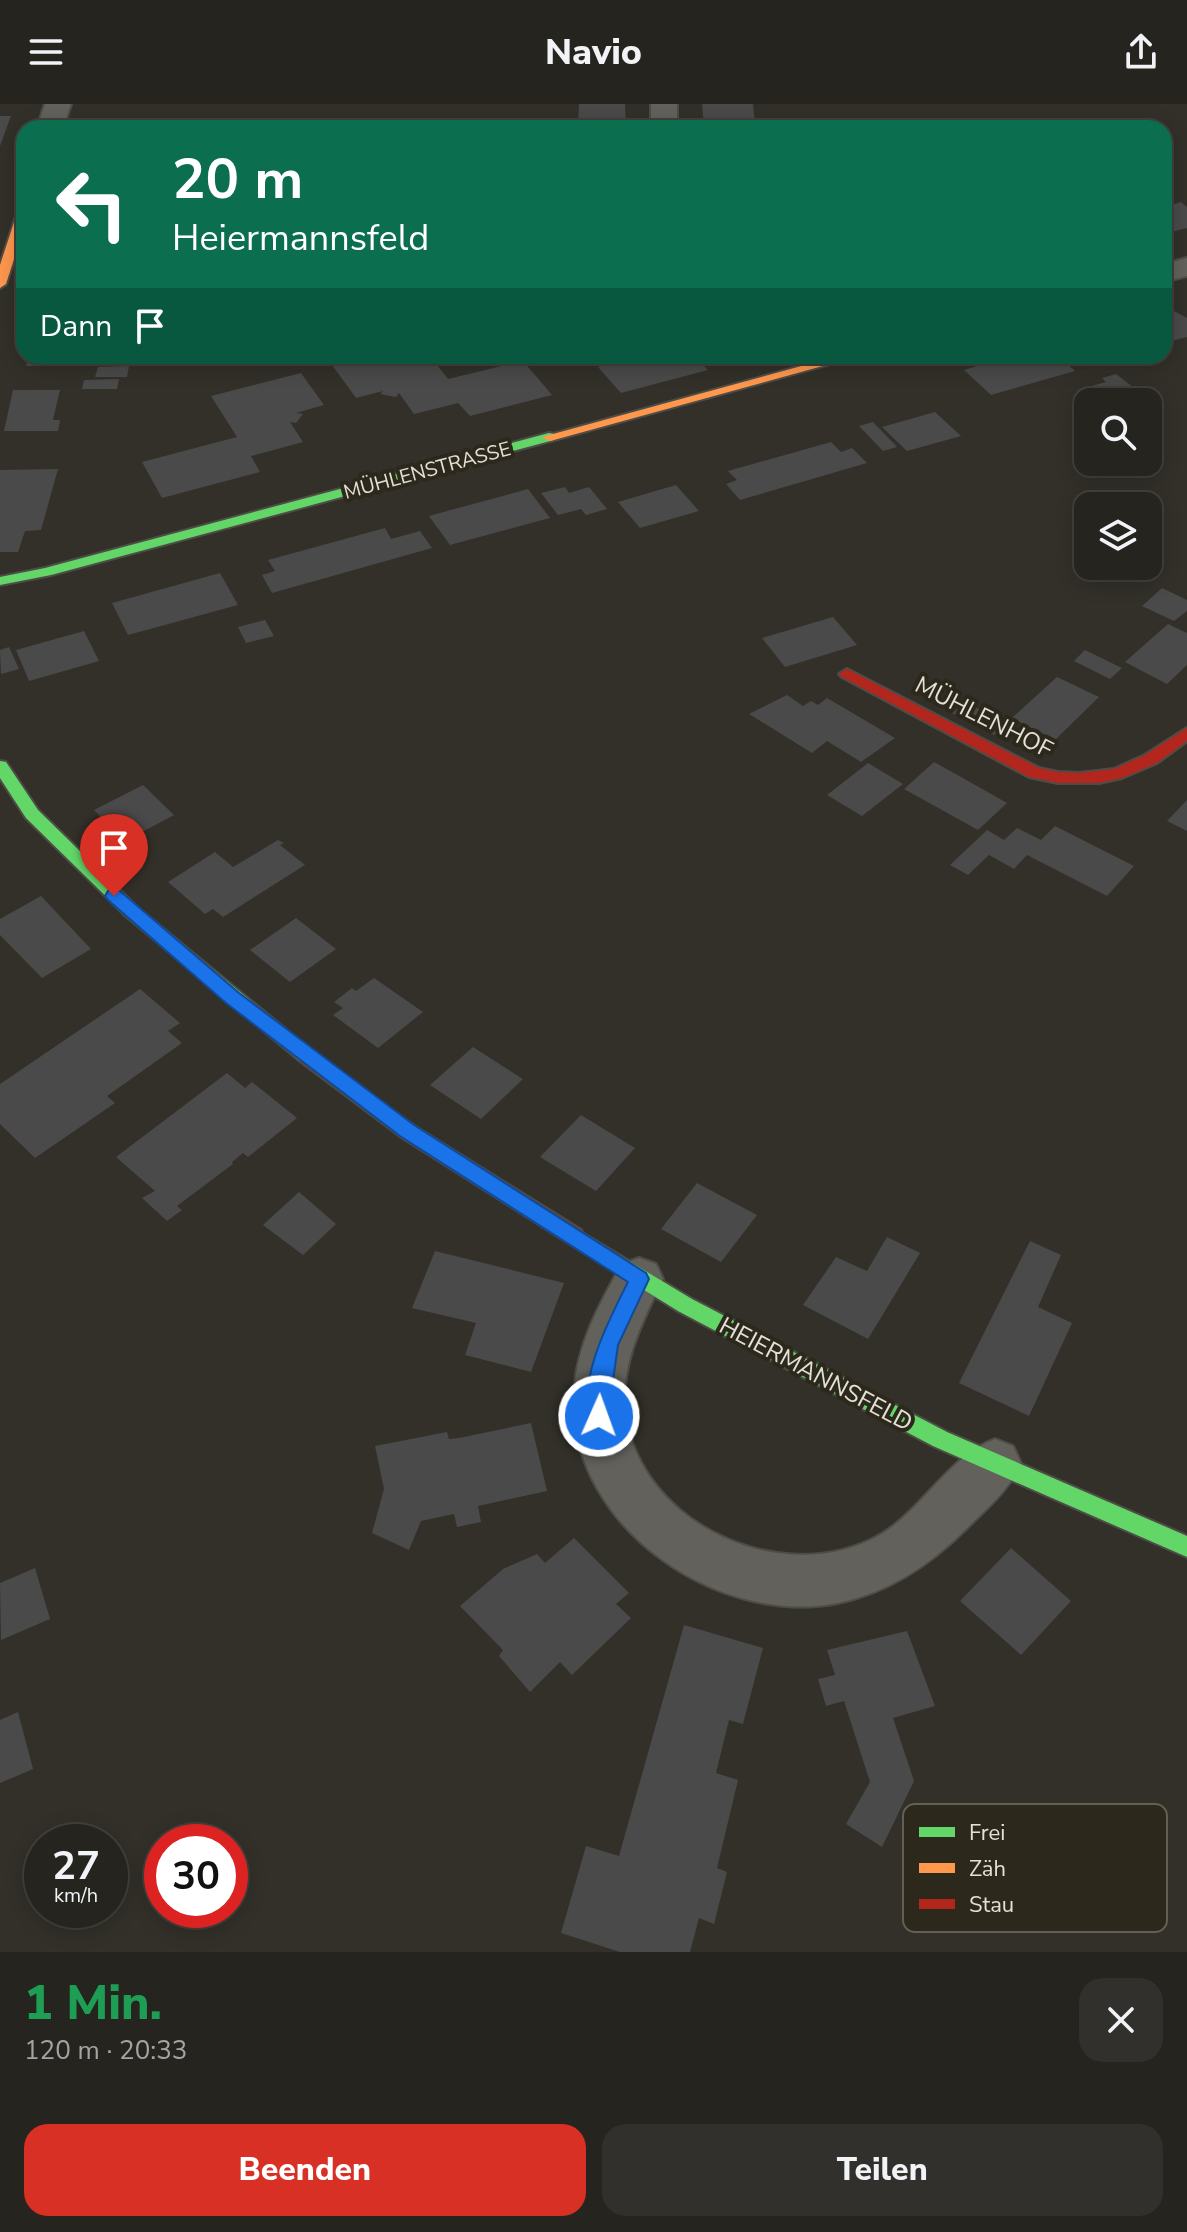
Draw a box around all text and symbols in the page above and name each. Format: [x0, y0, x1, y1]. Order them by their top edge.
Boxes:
text: Navio [545, 28, 642, 77]
icon: menu [24, 30, 68, 74]
icon: share [1119, 30, 1163, 74]
text: 20 m [172, 141, 303, 218]
icon: left [40, 152, 144, 256]
text: Heiermannsfeld [172, 214, 429, 263]
icon: arrive [128, 304, 172, 348]
text: Dann [40, 306, 112, 347]
map controls [1074, 388, 1162, 580]
button: search [1074, 388, 1162, 476]
street label: MÜHLENSTRASSE [341, 435, 514, 506]
button: layers [1074, 492, 1162, 580]
street label: MÜHLENHOF [910, 668, 1058, 766]
pin [80, 814, 148, 896]
icon: arrive [92, 826, 136, 870]
street label: HEIERMANNSFELD [714, 1309, 918, 1439]
position arrow [557, 1374, 641, 1458]
legend [903, 1804, 1167, 1932]
text: Frei [969, 1818, 1005, 1848]
speed limit sign: 30 [144, 1824, 248, 1928]
text: 27 [52, 1839, 100, 1893]
text: Zäh [969, 1854, 1006, 1884]
text: km/h [54, 1882, 98, 1909]
text: Stau [969, 1890, 1014, 1920]
text: 1 Min. [24, 1970, 162, 2036]
button: close [1079, 1978, 1163, 2062]
text: 120 m · 20:33 [24, 2033, 187, 2068]
button: Beenden [24, 2124, 586, 2216]
button: Teilen [602, 2124, 1163, 2216]

